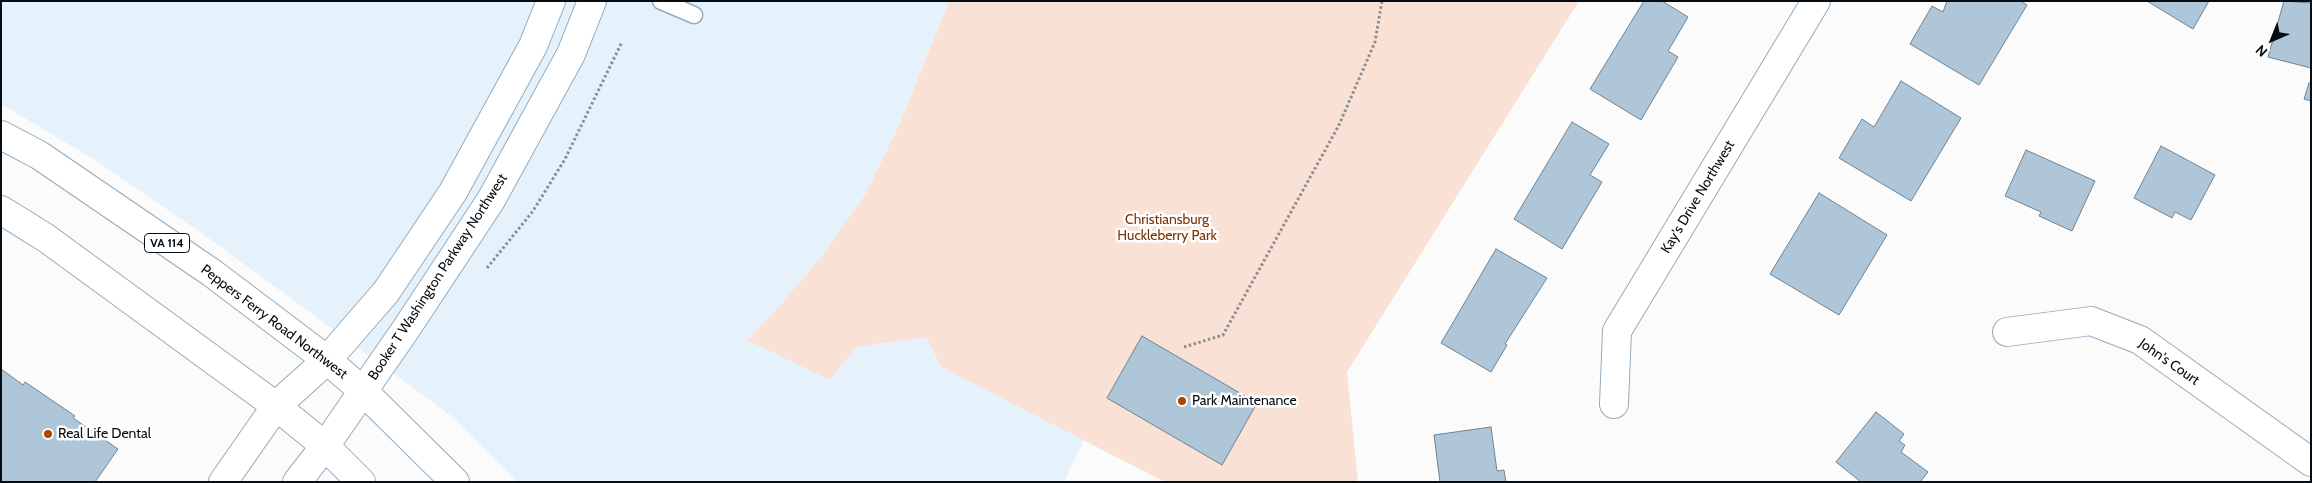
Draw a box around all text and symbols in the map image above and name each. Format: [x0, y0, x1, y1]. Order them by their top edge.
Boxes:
north arrow [2247, 15, 2297, 65]
text: N [2252, 41, 2271, 61]
street label: Kay's Drive Northwest [1658, 137, 1738, 257]
street label: Booker T Washington Parkway Northwest [365, 171, 511, 383]
park label: Christiansburg Huckleberry Park [1117, 212, 1217, 244]
road number: VA 114 [144, 234, 190, 252]
street label: Peppers Ferry Road Northwest [197, 261, 351, 383]
street label: John's Court [2136, 335, 2202, 389]
place label: Park Maintenance [1192, 393, 1297, 409]
marker: Park Maintenance [1176, 395, 1188, 407]
place label: Real Life Dental [58, 426, 151, 442]
marker: Real Life Dental [42, 428, 54, 440]

